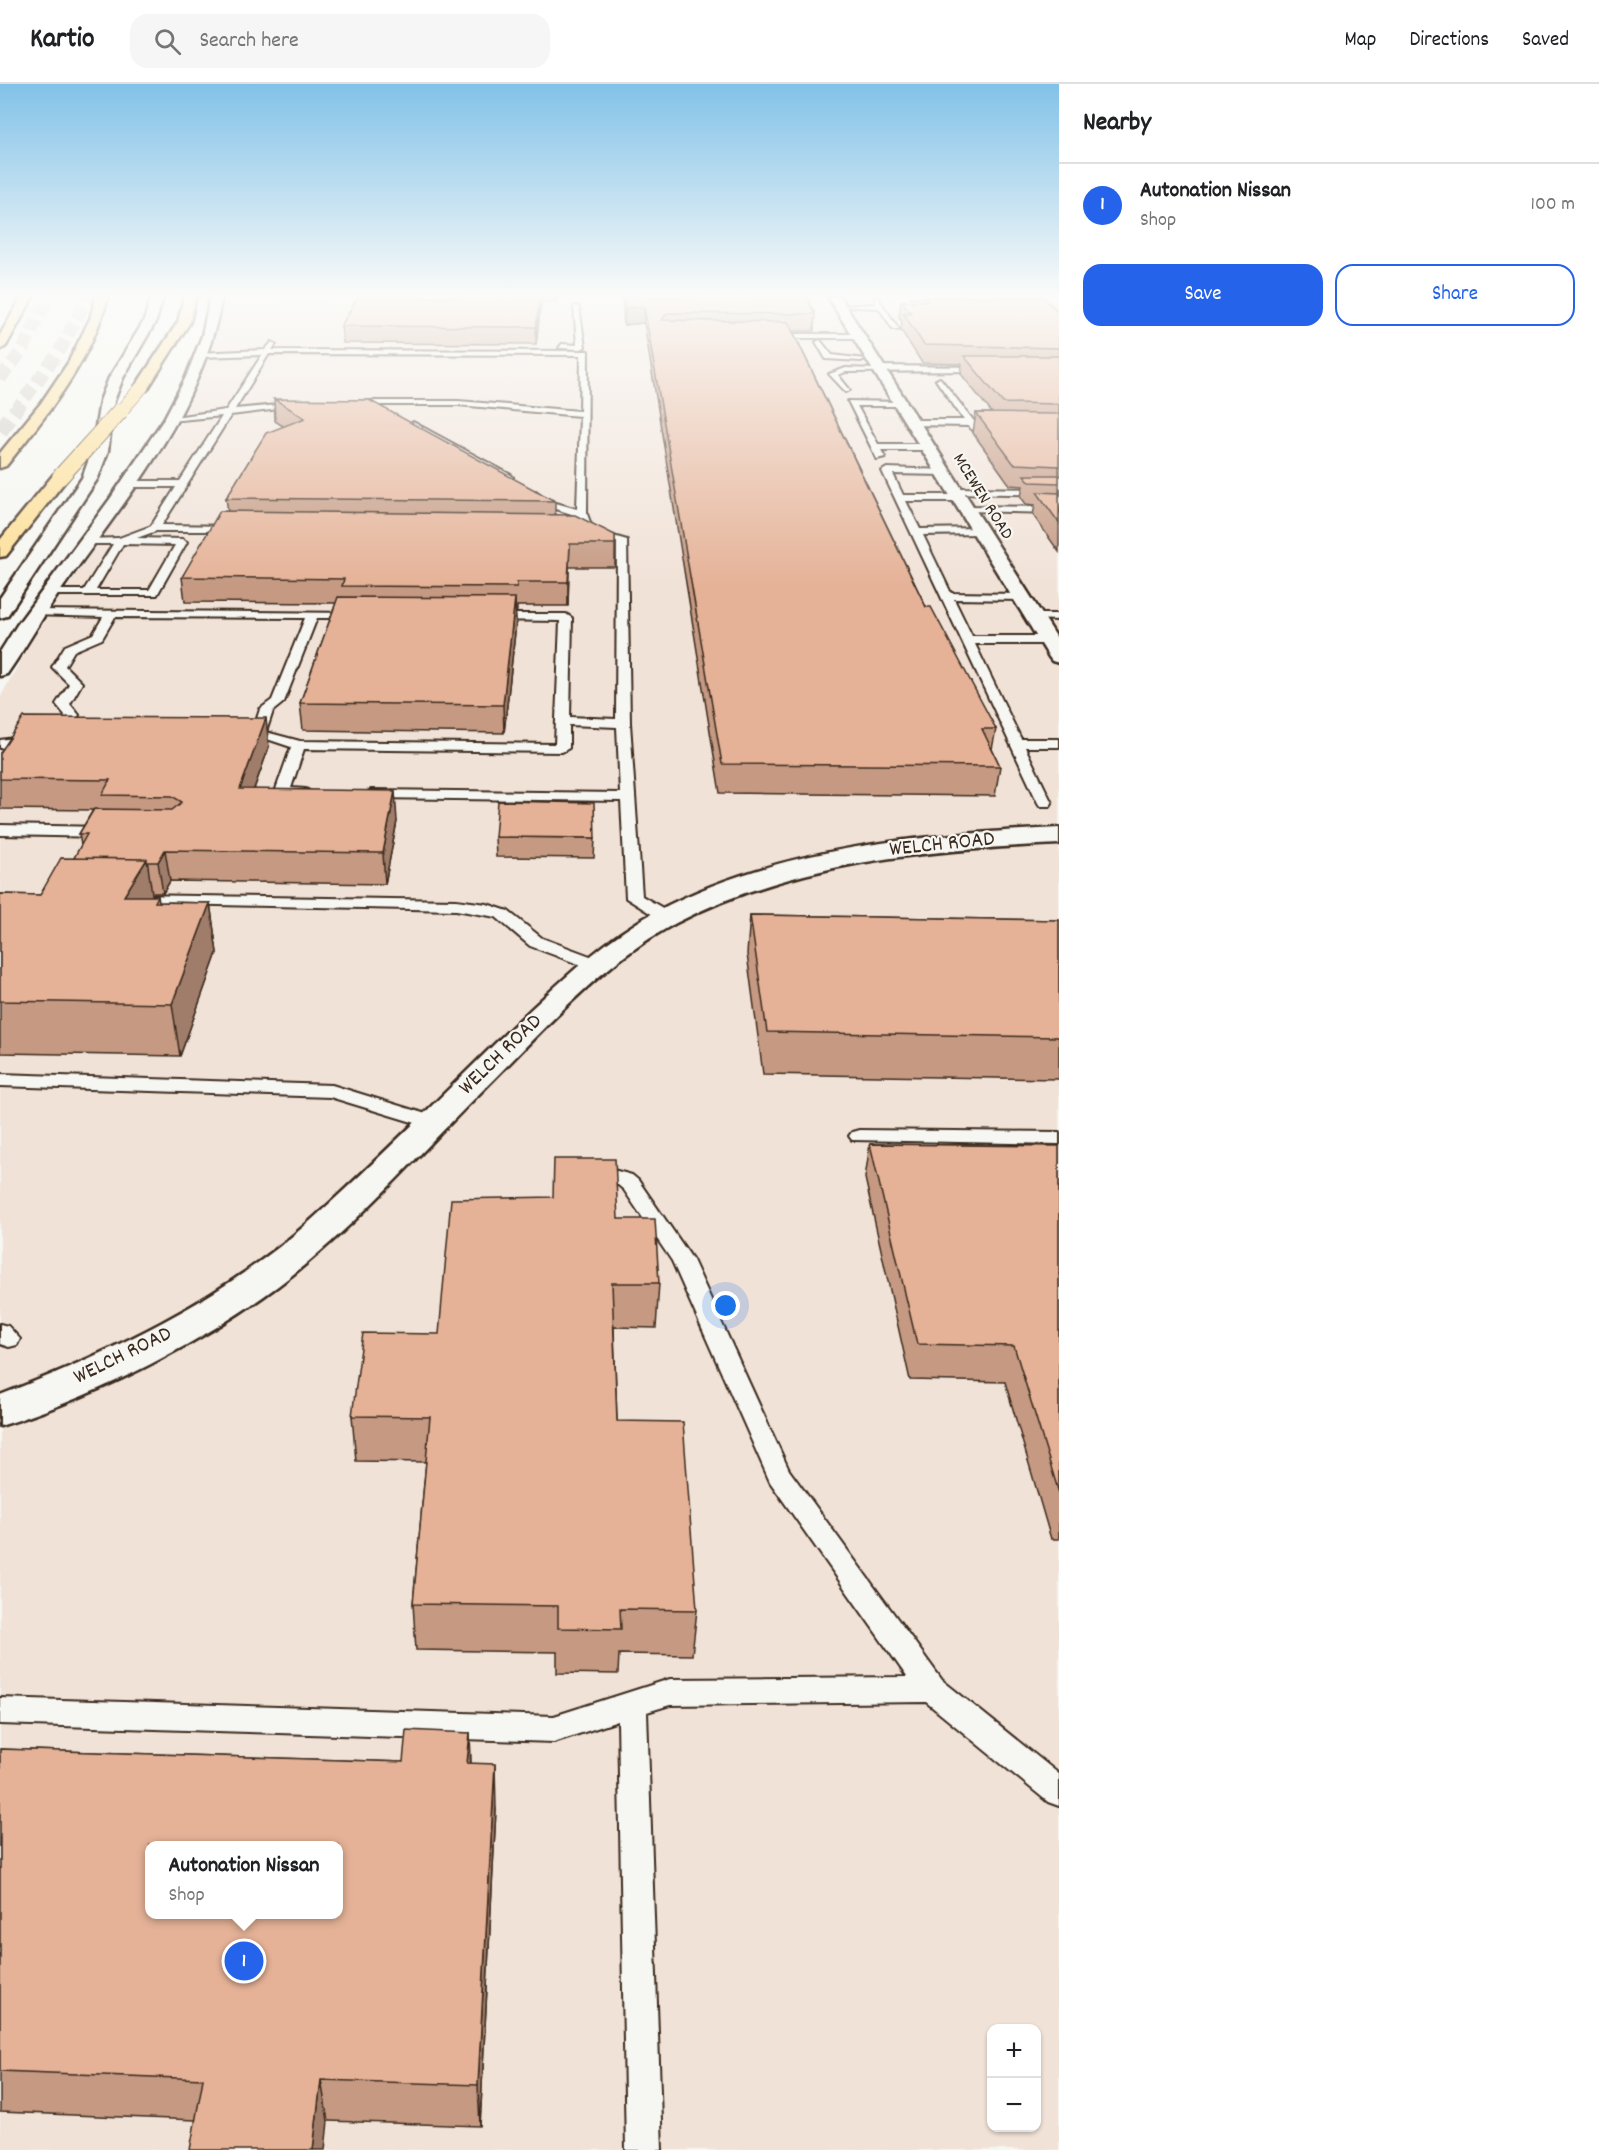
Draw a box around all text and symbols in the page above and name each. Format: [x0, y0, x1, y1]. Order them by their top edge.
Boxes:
search box [130, 14, 550, 68]
text: Kartio [30, 21, 94, 61]
icon: search [151, 25, 184, 58]
text: Search here [199, 26, 299, 57]
text: Map [1345, 26, 1376, 56]
text: Directions [1409, 26, 1489, 56]
text: Saved [1522, 26, 1569, 56]
text: Nearby [1083, 105, 1151, 142]
text: Autonation Nissan [1140, 176, 1291, 207]
text: 1 [1100, 191, 1105, 219]
text: 100 m [1531, 191, 1575, 219]
text: Shop [1140, 207, 1176, 235]
button: Save [1083, 264, 1323, 326]
button: Share [1335, 264, 1575, 326]
street label: MCEWEN ROAD [946, 449, 1018, 545]
street label: WELCH ROAD [888, 824, 996, 866]
street label: WELCH ROAD [452, 1007, 550, 1103]
your location [711, 1291, 740, 1320]
street label: WELCH ROAD [69, 1319, 177, 1393]
popup [145, 1841, 343, 1919]
text: Autonation Nissan [169, 1851, 319, 1882]
text: Shop [169, 1882, 205, 1910]
pin: 1 [224, 1938, 264, 1984]
map controls [987, 2024, 1041, 2132]
button: + [987, 2024, 1041, 2078]
button: − [987, 2078, 1041, 2132]

